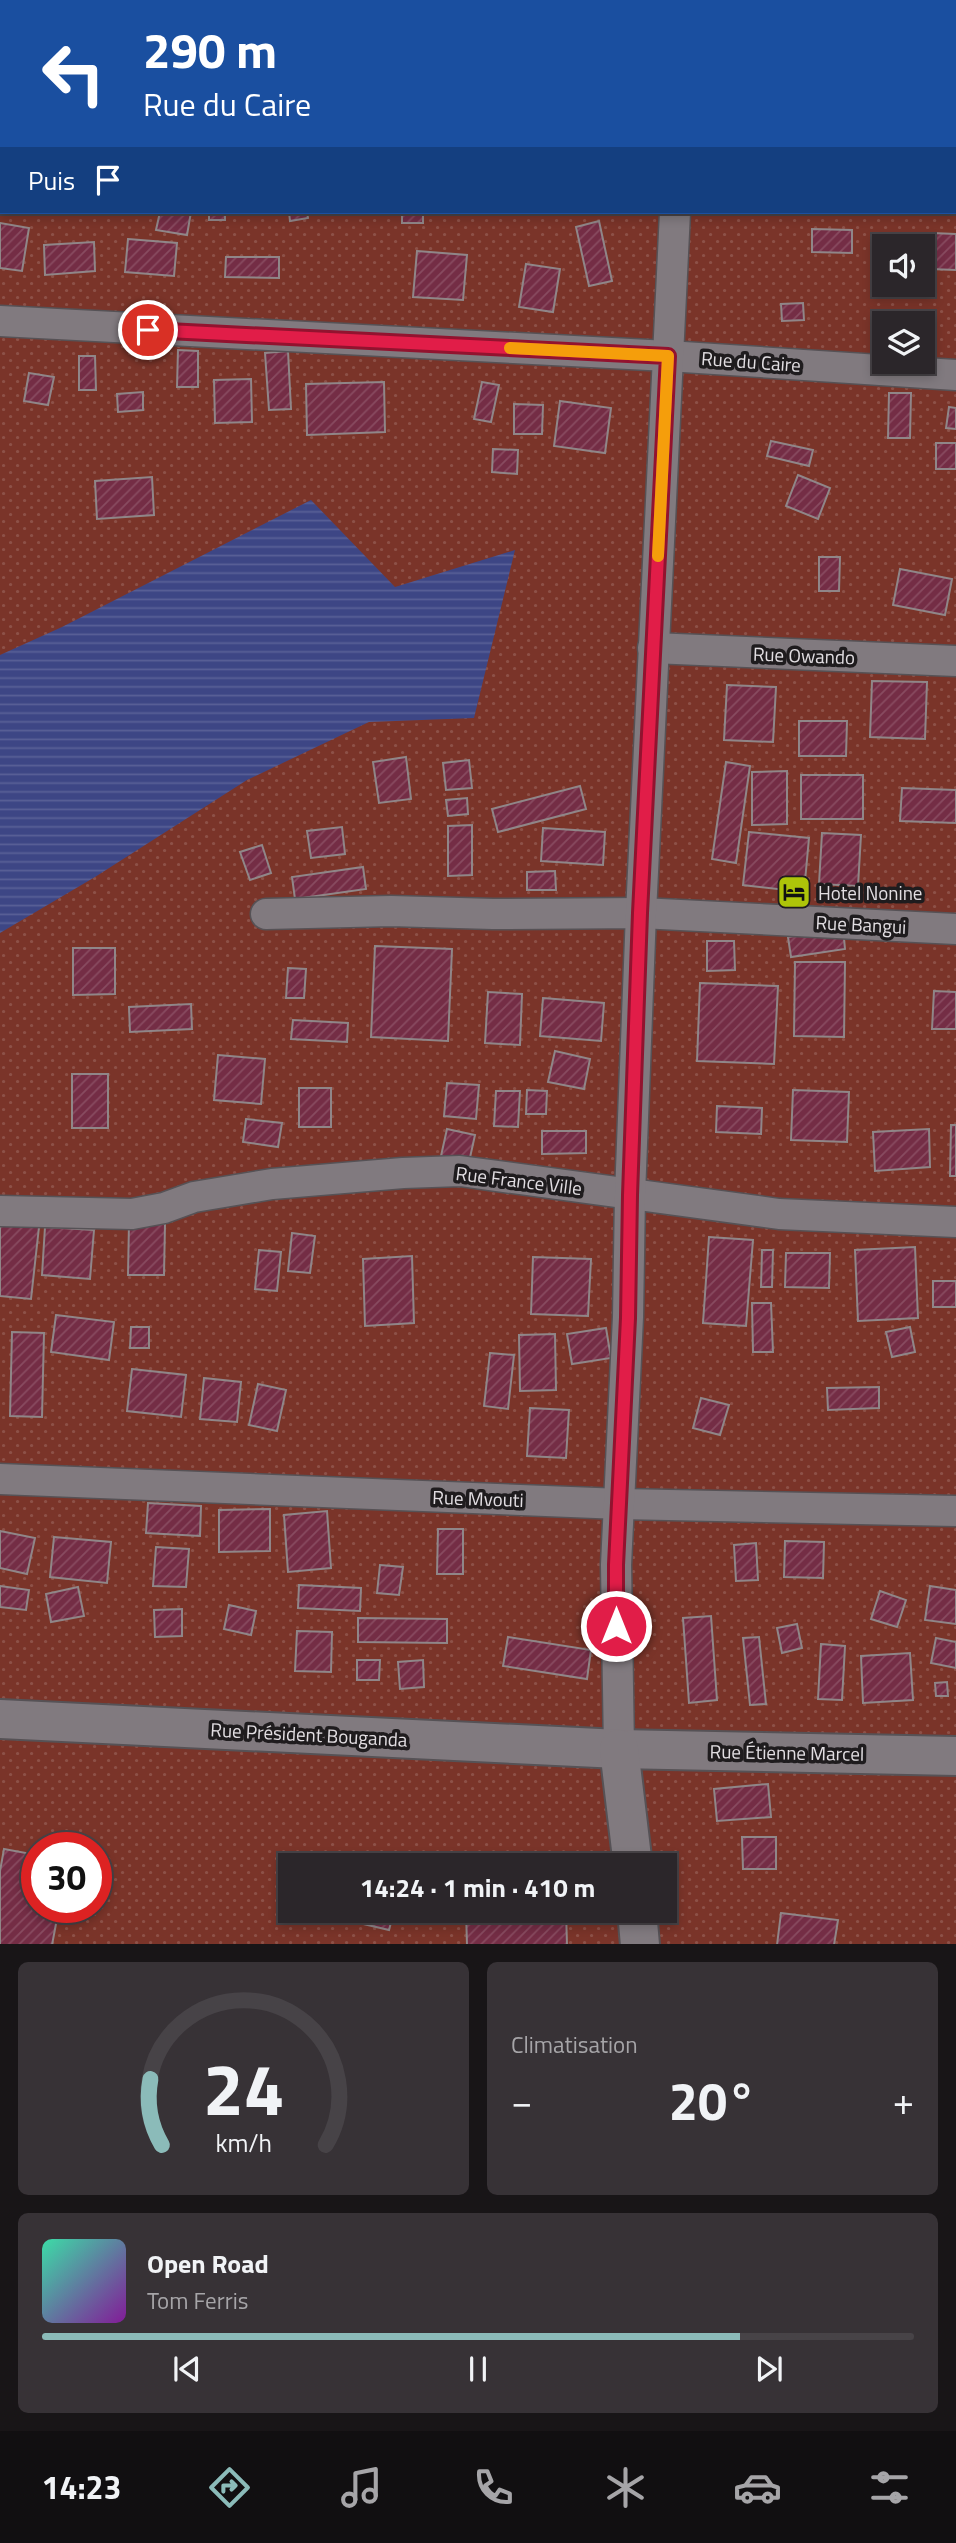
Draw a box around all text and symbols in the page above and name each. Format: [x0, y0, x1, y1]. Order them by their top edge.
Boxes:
text: 290 m [143, 12, 277, 87]
icon: left [28, 28, 119, 119]
text: Rue du Caire [143, 80, 311, 128]
text: Puis [28, 161, 75, 200]
icon: arrive [89, 161, 127, 199]
map controls [872, 234, 935, 374]
button: sound [872, 234, 935, 297]
pin [118, 300, 178, 360]
icon: arrive [129, 311, 167, 349]
button: layers [872, 311, 935, 374]
street label: Rue du Caire [700, 343, 802, 379]
street label: Rue Owando [752, 639, 856, 671]
hotel icon: Hotel Nonine [775, 873, 813, 911]
place label: Hotel Nonine [818, 878, 922, 907]
street label: Rue Bangui [815, 907, 907, 941]
street label: Rue France Ville [454, 1158, 584, 1202]
street label: Rue Mvouti [432, 1482, 524, 1514]
position arrow [579, 1589, 653, 1663]
street label: Rue Président Bouganda [210, 1714, 409, 1754]
street label: Rue Étienne Marcel [709, 1736, 865, 1768]
speed limit sign: 30 [21, 1832, 112, 1923]
text: 14:24 · 1 min · 410 m [360, 1868, 595, 1907]
text: Climatisation [511, 2027, 638, 2062]
text: 24 [203, 2033, 284, 2143]
text: 20° [669, 2061, 756, 2140]
text: − [511, 2072, 532, 2130]
text: + [893, 2072, 914, 2130]
text: km/h [215, 2123, 272, 2161]
text: Open Road [147, 2244, 269, 2283]
text: Tom Ferris [147, 2283, 248, 2318]
icon: previous [168, 2350, 206, 2388]
icon: pause [459, 2350, 497, 2388]
icon: next [750, 2350, 788, 2388]
text: 14:23 [42, 2463, 121, 2511]
icon: directions [205, 2463, 254, 2512]
icon: music [337, 2463, 386, 2512]
icon: phone [469, 2463, 518, 2512]
icon: climate [601, 2463, 650, 2512]
icon: car [733, 2463, 782, 2512]
icon: filters [865, 2463, 914, 2512]

